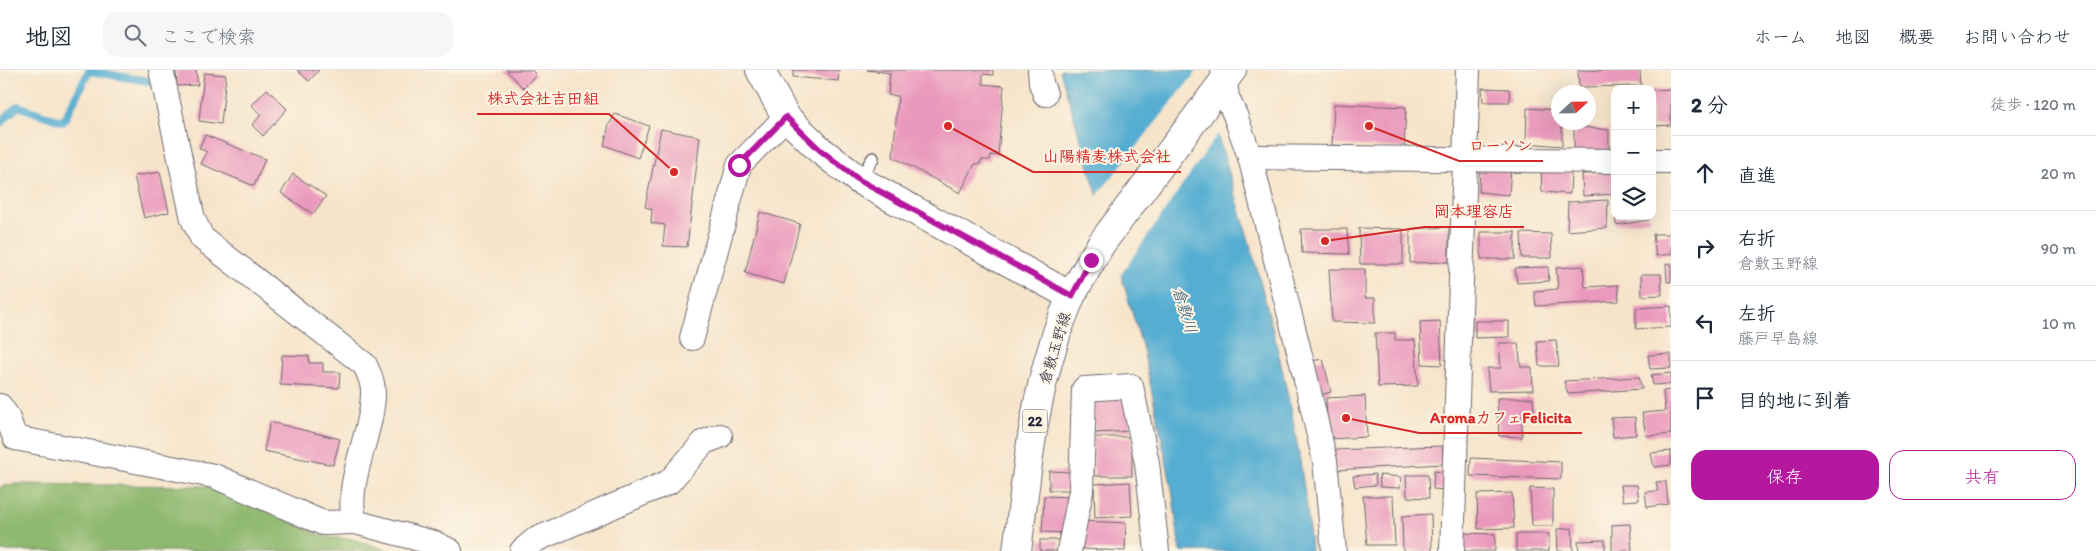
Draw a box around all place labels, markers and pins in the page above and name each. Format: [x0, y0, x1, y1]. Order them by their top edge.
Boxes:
callout: 株式会社吉田組 [477, 83, 609, 114]
callout: ローソン [1459, 130, 1543, 161]
callout: 山陽精麦株式会社 [1033, 141, 1181, 172]
callout: 岡本理容店 [1424, 196, 1524, 227]
callout: AromaカフェFelicita [1419, 402, 1582, 433]

